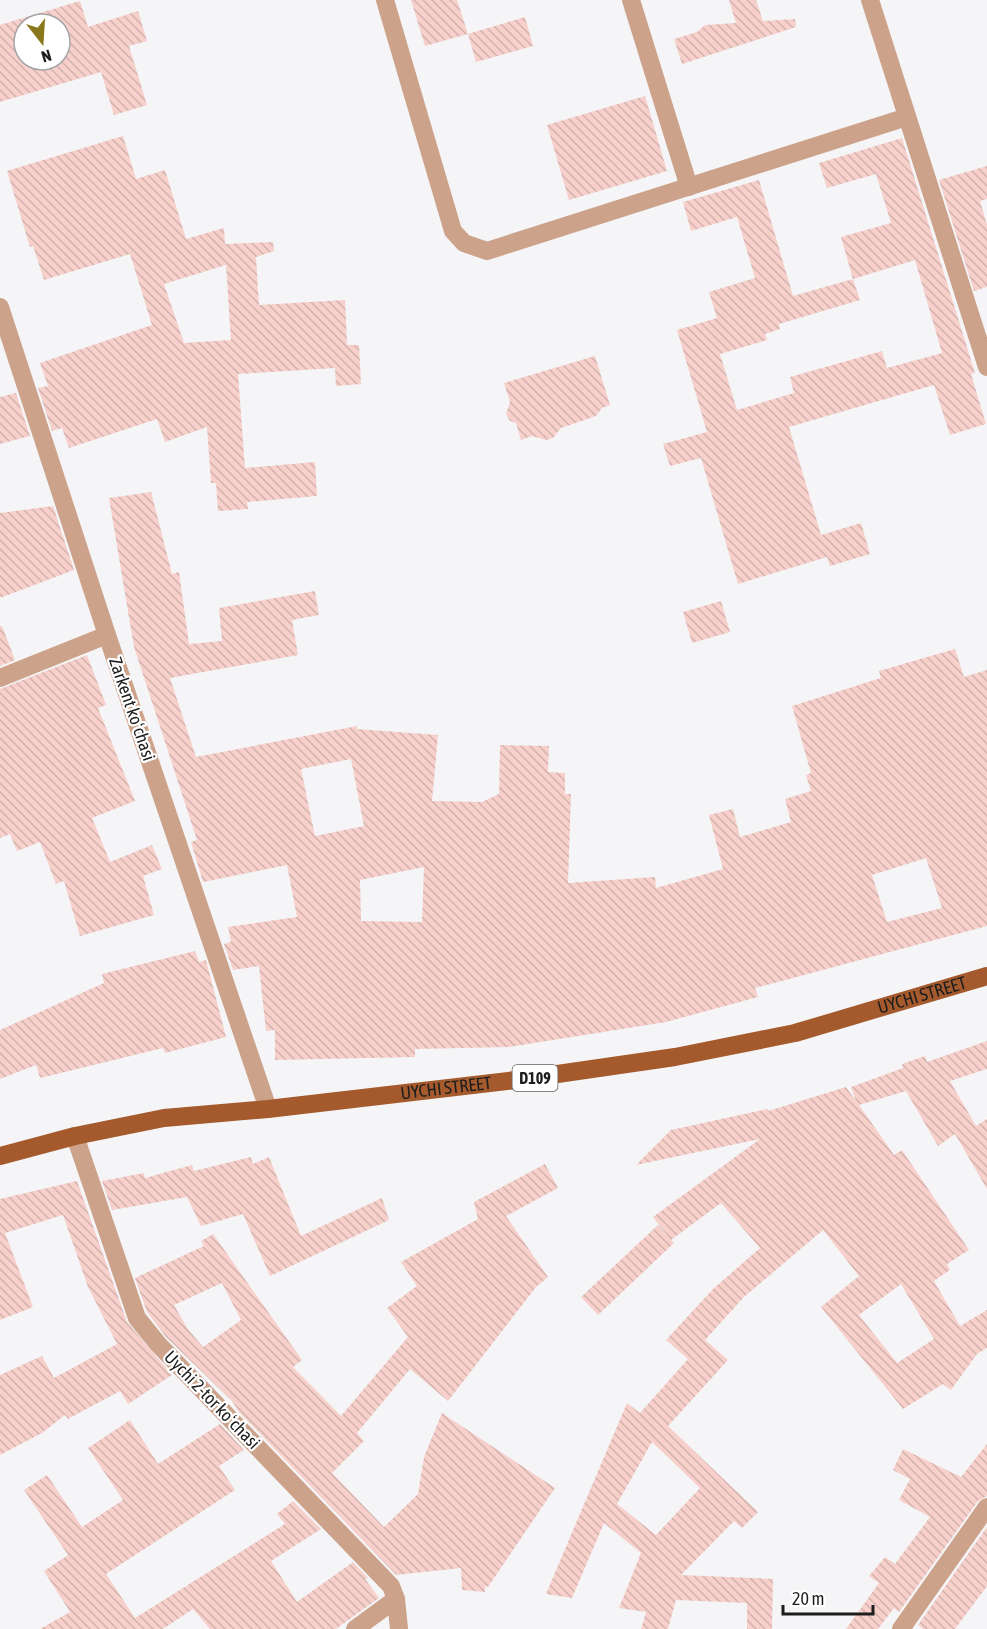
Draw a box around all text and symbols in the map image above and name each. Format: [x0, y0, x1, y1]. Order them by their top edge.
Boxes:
north arrow [12, 12, 72, 72]
text: N [39, 46, 54, 66]
street label: Zarkent koʻchasi [105, 654, 160, 763]
street label: UYCHI STREET [875, 972, 969, 1018]
road number: D109 [512, 1065, 558, 1091]
street label: UYCHI STREET [399, 1072, 493, 1103]
street label: Uychi 2-tor koʻchasi [160, 1346, 264, 1453]
scale bar [783, 1578, 873, 1616]
text: 20 m [792, 1588, 824, 1609]

